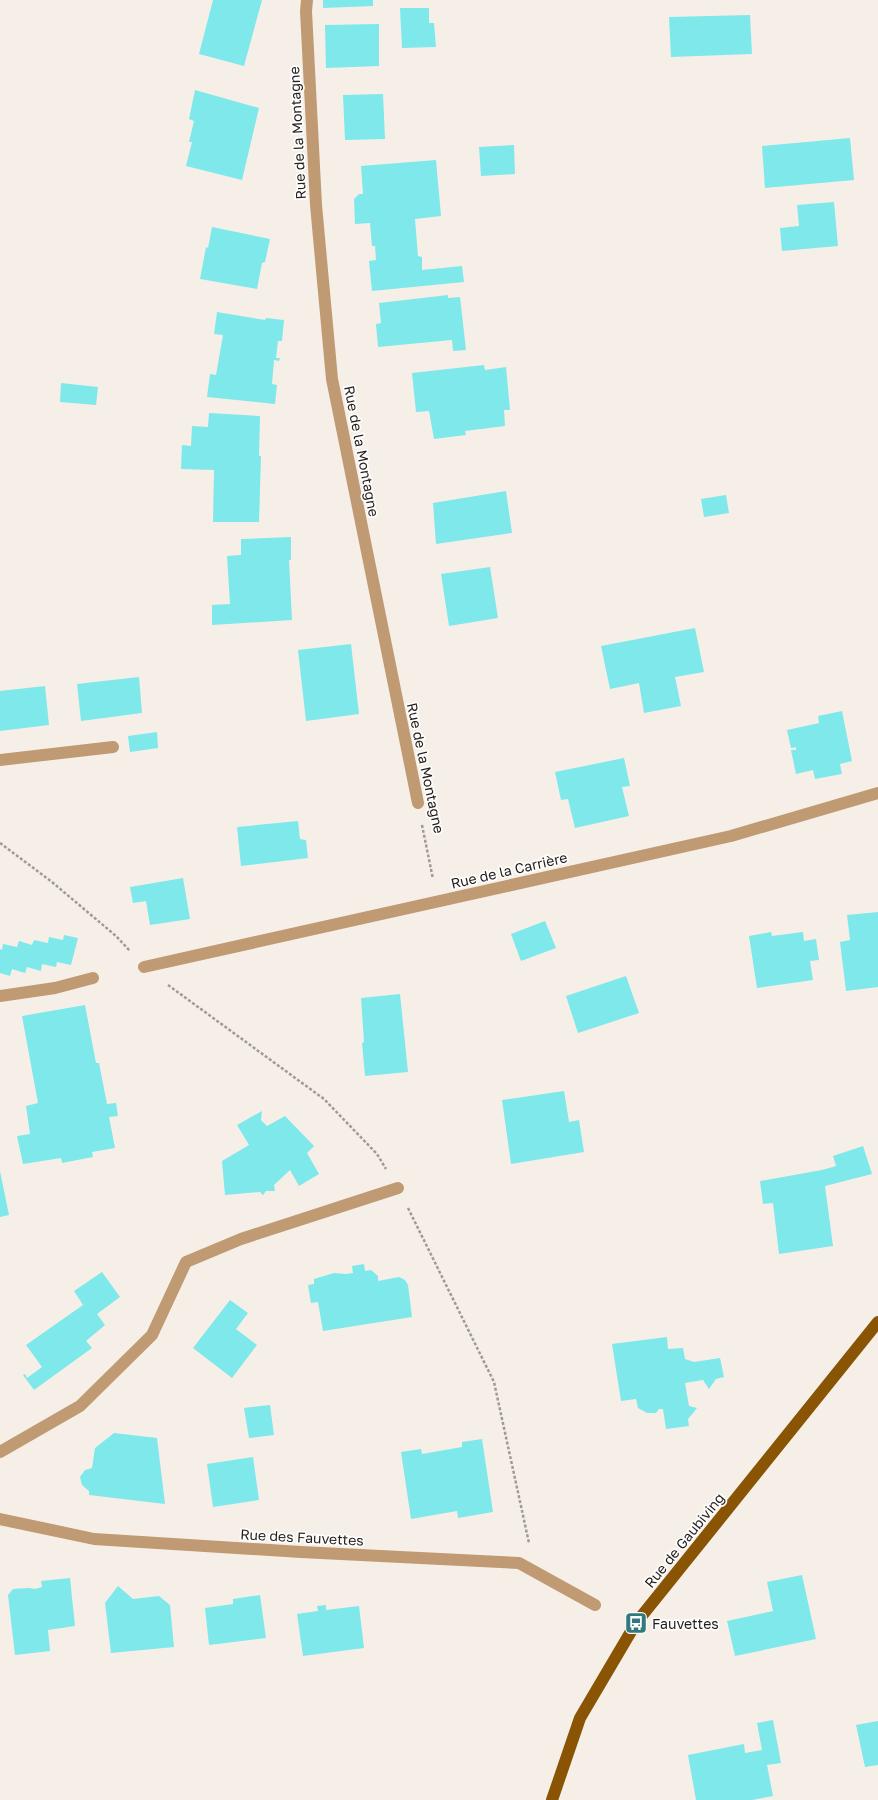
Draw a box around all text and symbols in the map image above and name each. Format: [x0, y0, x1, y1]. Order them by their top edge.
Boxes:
street label: Rue de la Montagne [285, 66, 309, 200]
street label: Rue de la Montagne [341, 384, 383, 518]
street label: Rue de la Montagne [404, 701, 448, 835]
street label: Rue de la Carrière [449, 848, 569, 892]
street label: Rue de Gaubiving [641, 1489, 727, 1591]
street label: Rue des Fauvettes [240, 1525, 364, 1549]
bus stop icon: Fauvettes [623, 1610, 649, 1636]
place label: Fauvettes [652, 1615, 719, 1632]

